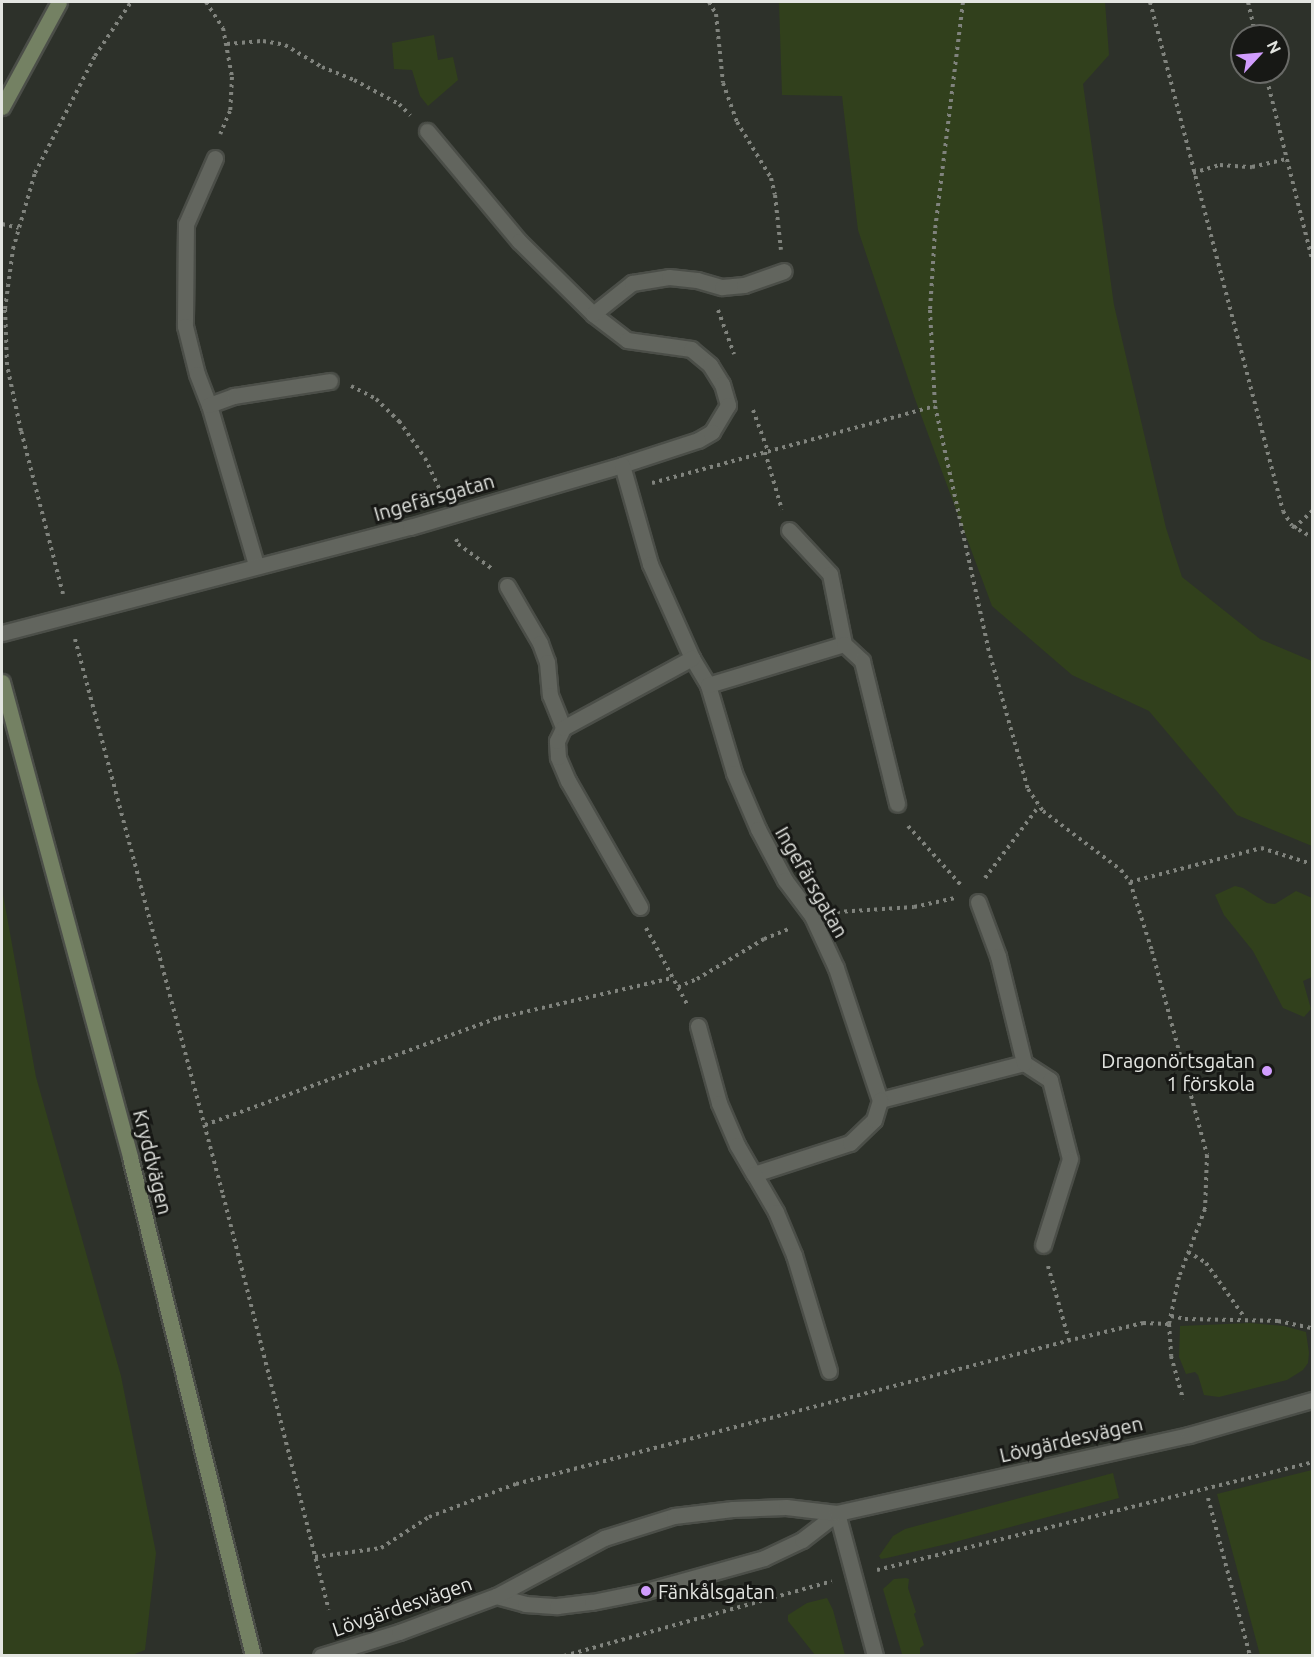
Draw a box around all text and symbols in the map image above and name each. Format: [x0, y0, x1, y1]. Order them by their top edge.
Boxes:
north arrow [1230, 24, 1290, 84]
text: N [1264, 38, 1285, 56]
street label: Ingefärsgatan [371, 468, 497, 526]
street label: Ingefärsgatan [770, 822, 854, 942]
place label: Dragonörtsgatan 1 förskola [1101, 1048, 1255, 1095]
marker: Dragonörtsgatan 1 förskola [1260, 1064, 1274, 1078]
street label: Kryddvägen [128, 1107, 178, 1217]
street label: Lövgärdesvägen [997, 1411, 1145, 1467]
street label: Lövgärdesvägen [329, 1571, 475, 1641]
place label: Fänkålsgatan [658, 1579, 775, 1603]
marker: Fänkålsgatan [639, 1584, 653, 1598]

